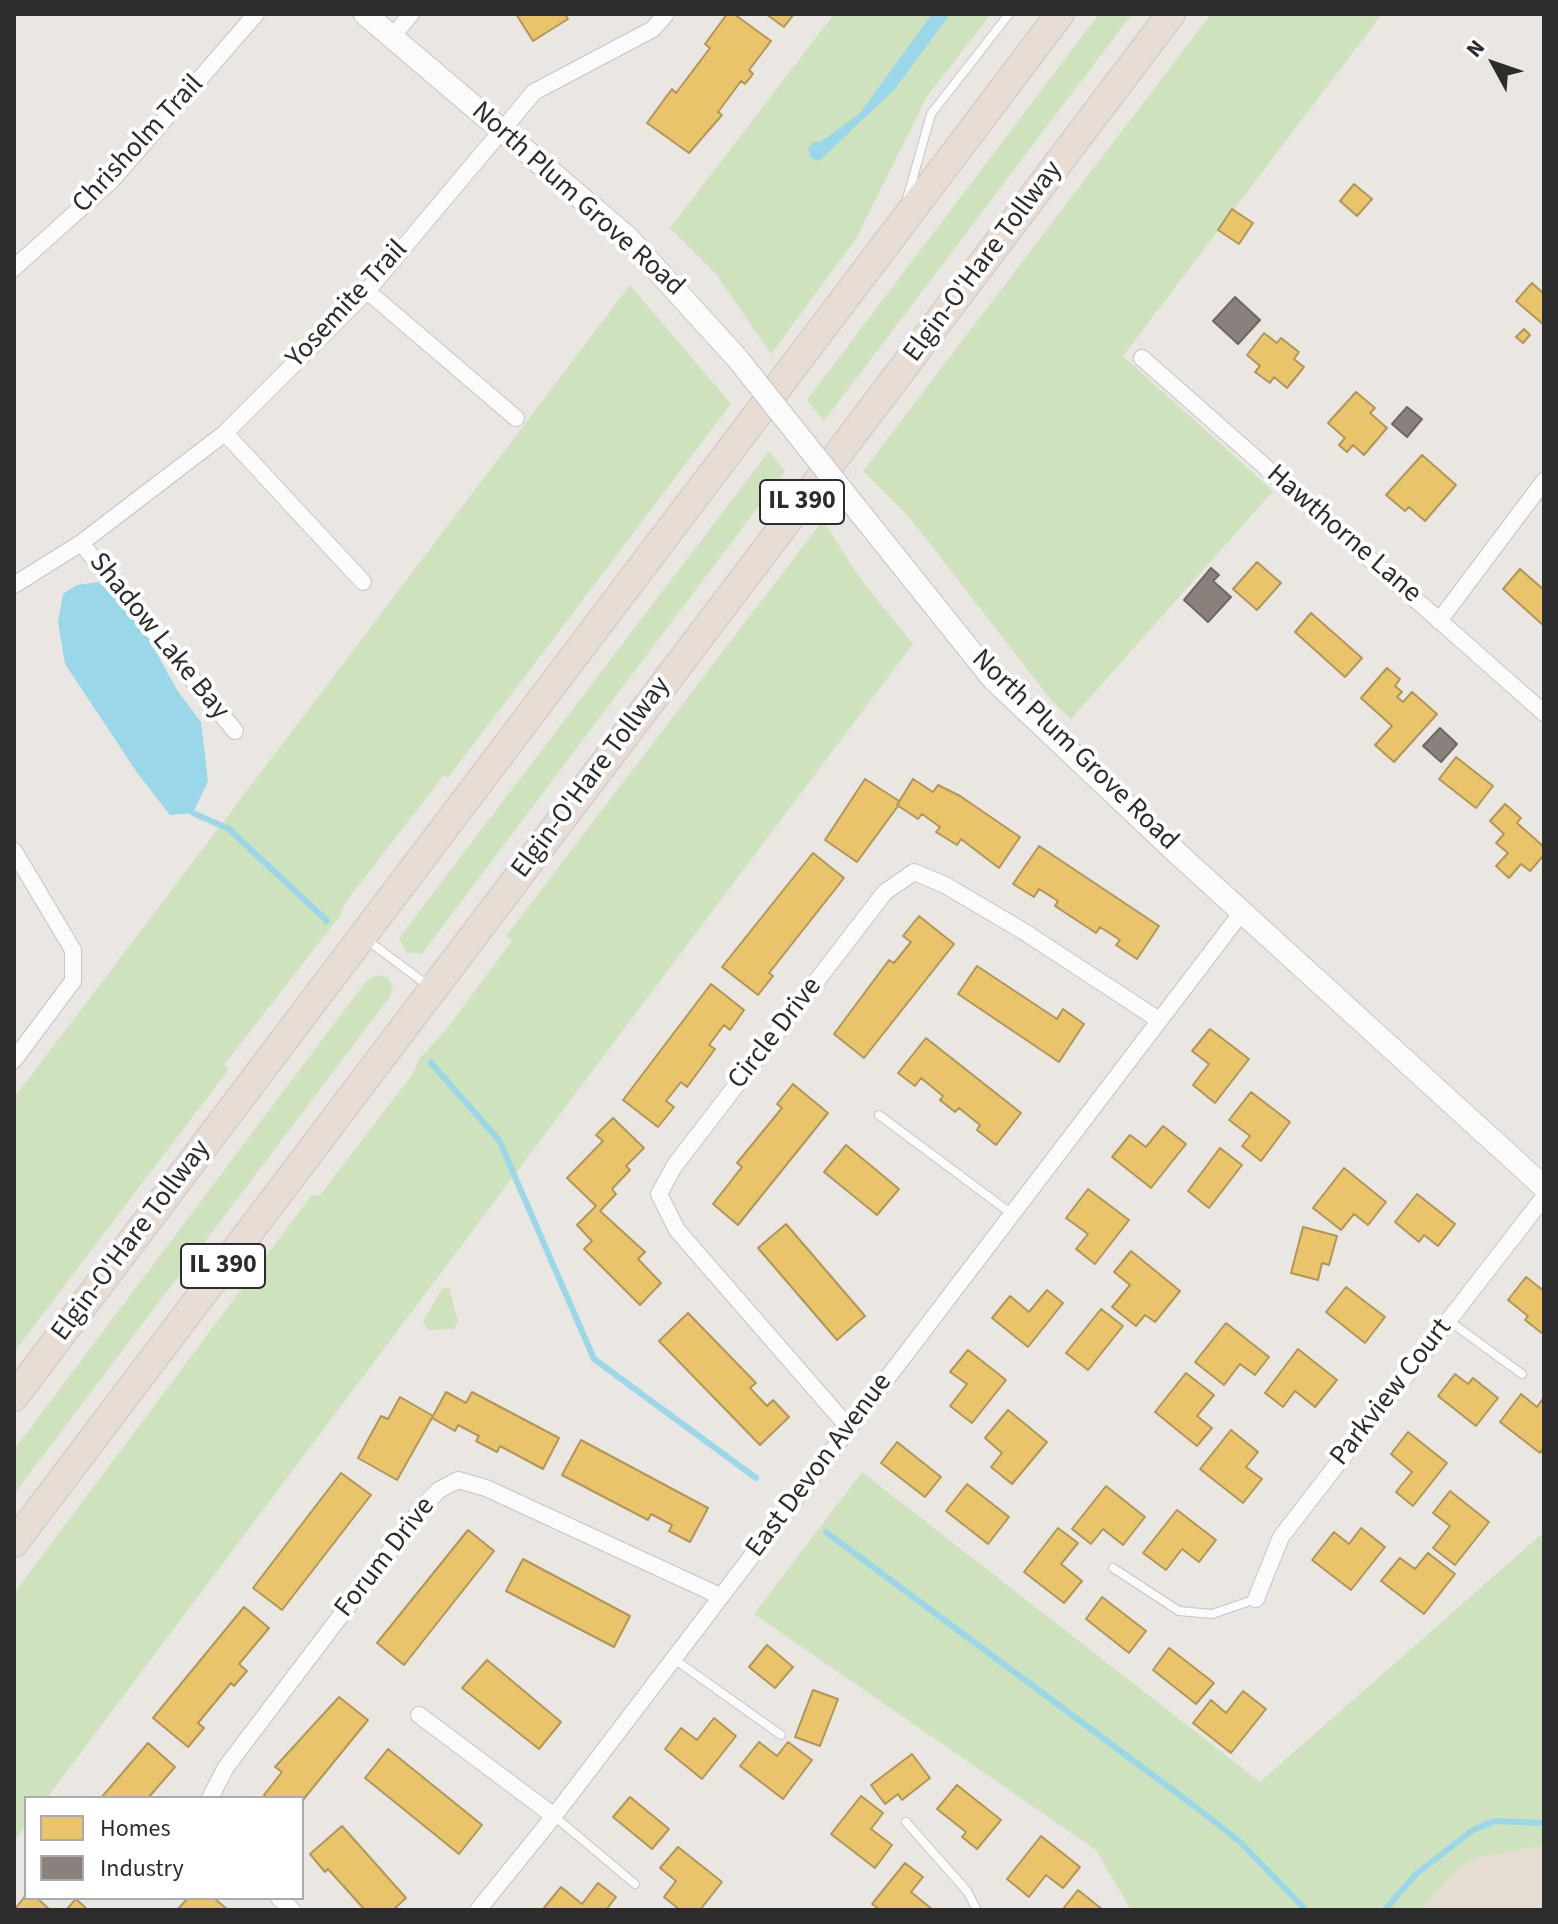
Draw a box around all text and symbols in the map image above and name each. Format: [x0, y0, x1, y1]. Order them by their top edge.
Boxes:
north arrow [1454, 24, 1534, 104]
text: N [1459, 33, 1493, 64]
street label: Chrisholm Trail [66, 69, 212, 221]
street label: North Plum Grove Road [464, 96, 690, 304]
street label: Elgin-O'Hare Tollway [897, 155, 1071, 369]
street label: Yosemite Trail [280, 234, 416, 376]
street label: Hawthorne Lane [1259, 459, 1427, 611]
road number: IL 390 [760, 480, 844, 524]
street label: Shadow Lake Bay [80, 547, 236, 727]
street label: North Plum Grove Road [964, 644, 1184, 858]
street label: Elgin-O'Hare Tollway [505, 671, 679, 885]
street label: Circle Drive [722, 971, 830, 1097]
street label: Elgin-O'Hare Tollway [45, 1134, 219, 1348]
road number: IL 390 [181, 1244, 265, 1288]
street label: Parkview Court [1324, 1313, 1460, 1473]
street label: East Devon Avenue [740, 1367, 900, 1565]
street label: Forum Drive [329, 1491, 443, 1625]
legend [24, 1796, 304, 1900]
text: Homes [100, 1811, 171, 1846]
text: Industry [100, 1851, 184, 1886]

